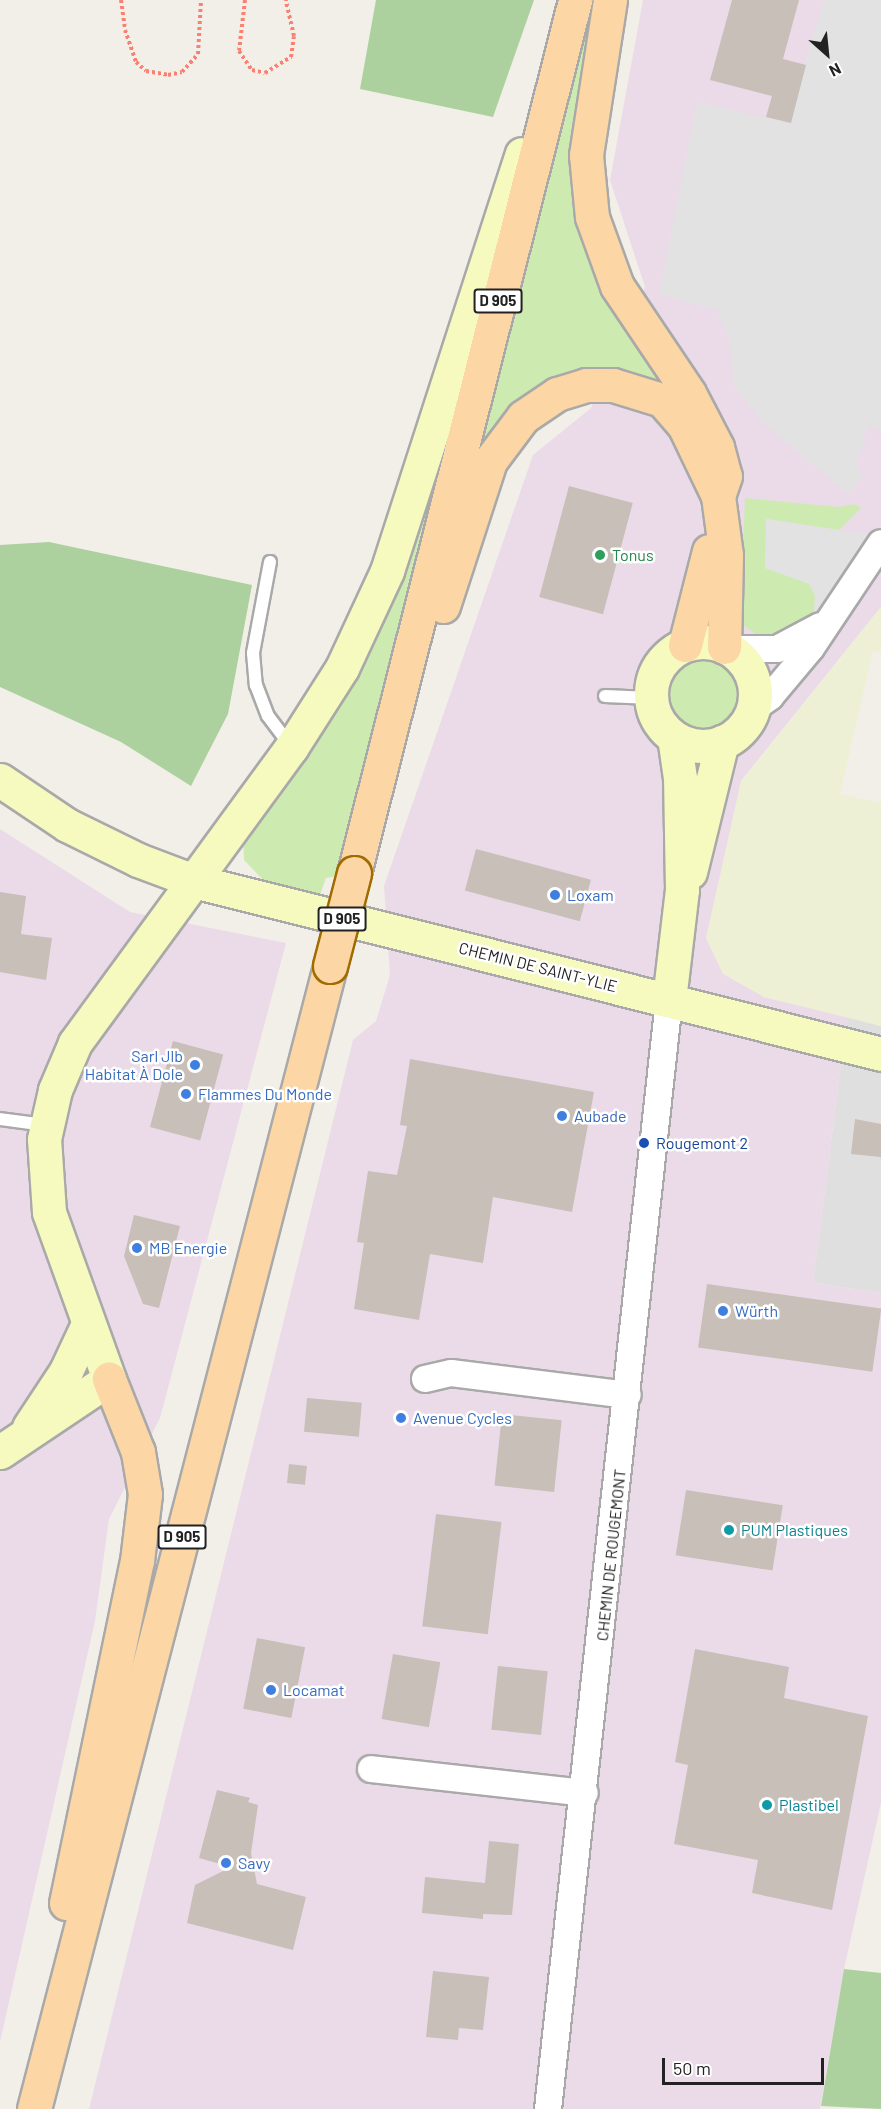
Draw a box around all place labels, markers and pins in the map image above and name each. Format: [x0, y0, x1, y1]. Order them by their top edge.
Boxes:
place label: Tonus [612, 545, 654, 565]
marker: Tonus [593, 548, 607, 562]
place label: Loxam [567, 885, 614, 905]
marker: Loxam [548, 888, 562, 902]
place label: Sarl Jlb Habitat À Dole [85, 1046, 183, 1084]
marker: Sarl Jlb Habitat À Dole [188, 1058, 202, 1072]
place label: Flammes Du Monde [198, 1084, 332, 1104]
marker: Flammes Du Monde [179, 1087, 193, 1101]
place label: Aubade [574, 1106, 626, 1126]
marker: Aubade [555, 1109, 569, 1123]
place label: Rougemont 2 [656, 1133, 748, 1153]
marker: Rougemont 2 [637, 1136, 651, 1150]
place label: MB Energie [149, 1238, 227, 1258]
marker: MB Energie [130, 1241, 144, 1255]
place label: Würth [735, 1301, 778, 1321]
marker: Würth [716, 1304, 730, 1318]
place label: Avenue Cycles [413, 1408, 512, 1428]
marker: Avenue Cycles [394, 1411, 408, 1425]
place label: PUM Plastiques [741, 1520, 848, 1540]
marker: PUM Plastiques [722, 1523, 736, 1537]
place label: Locamat [283, 1680, 344, 1700]
marker: Locamat [264, 1683, 278, 1697]
place label: Plastibel [779, 1795, 839, 1815]
marker: Plastibel [760, 1798, 774, 1812]
place label: Savy [238, 1853, 270, 1873]
marker: Savy [219, 1856, 233, 1870]

